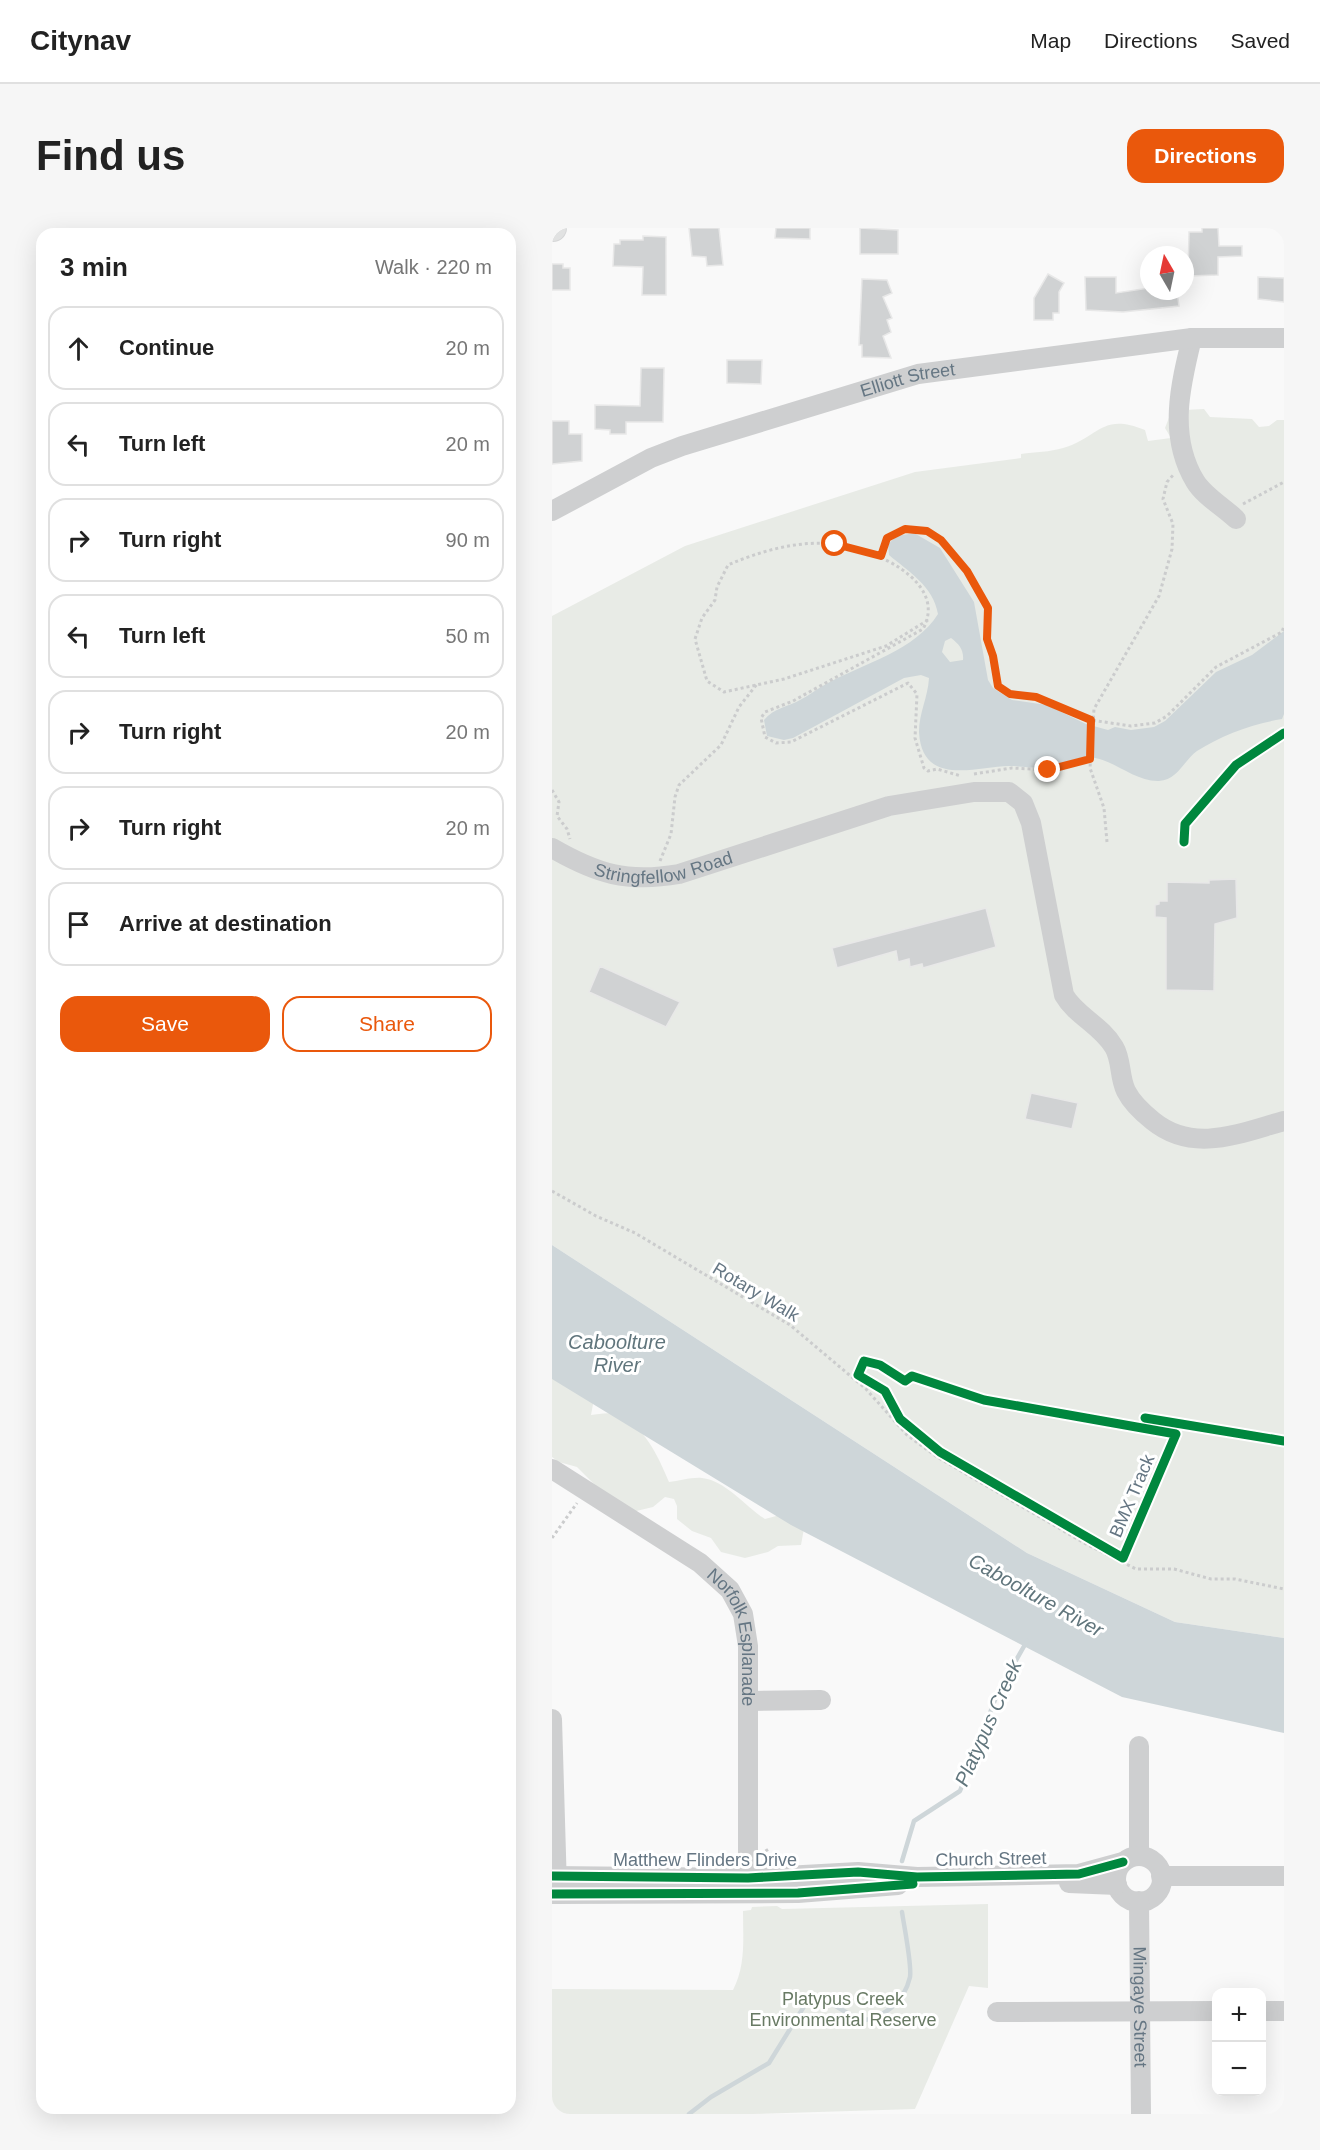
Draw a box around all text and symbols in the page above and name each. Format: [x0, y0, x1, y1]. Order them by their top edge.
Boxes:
text: Citynav [30, 25, 131, 56]
text: Map [1030, 29, 1071, 52]
text: Directions [1104, 29, 1197, 52]
text: Saved [1230, 29, 1290, 52]
button: Directions [1127, 129, 1284, 183]
text: Find us [36, 132, 185, 179]
north arrow [1140, 246, 1194, 300]
text: 3 min [60, 252, 128, 282]
text: Walk · 220 m [375, 256, 492, 278]
icon: ahead [62, 332, 95, 365]
text: Continue [119, 335, 214, 360]
text: 20 m [446, 337, 490, 359]
street label: Elliott Street [858, 359, 956, 401]
icon: left [62, 428, 95, 461]
text: Turn left [119, 431, 205, 456]
text: 20 m [446, 433, 490, 455]
icon: right [62, 524, 95, 557]
text: Turn right [119, 527, 221, 552]
text: 90 m [446, 529, 490, 551]
route start [821, 530, 847, 556]
icon: left [62, 620, 95, 653]
text: Turn left [119, 623, 205, 648]
text: 50 m [446, 625, 490, 647]
icon: right [62, 716, 95, 749]
text: Turn right [119, 719, 221, 744]
text: 20 m [446, 721, 490, 743]
route end [1034, 756, 1060, 782]
icon: right [62, 812, 95, 845]
text: Turn right [119, 815, 221, 840]
text: 20 m [446, 817, 490, 839]
street label: Stringfellow Road [592, 847, 735, 887]
icon: arrive [62, 908, 95, 941]
text: Arrive at destination [119, 911, 332, 936]
button: Save [60, 996, 270, 1052]
button: Share [282, 996, 492, 1052]
street label: Rotary Walk [709, 1258, 804, 1326]
water label: Caboolture River [568, 1331, 666, 1376]
street label: BMX Track [1106, 1451, 1159, 1540]
water label: Caboolture River [965, 1549, 1108, 1642]
street label: Norfolk Esplanade [703, 1564, 758, 1706]
water label: Platypus Creek [950, 1656, 1026, 1789]
street label: Church Street [935, 1848, 1047, 1870]
street label: Matthew Flinders Drive [613, 1850, 797, 1870]
street label: Mingaye Street [1129, 1946, 1151, 2068]
map controls [1212, 1988, 1266, 2096]
button: + [1212, 1988, 1266, 2042]
park label: Platypus Creek Environmental Reserve [749, 1989, 937, 2030]
button: − [1212, 2042, 1266, 2096]

